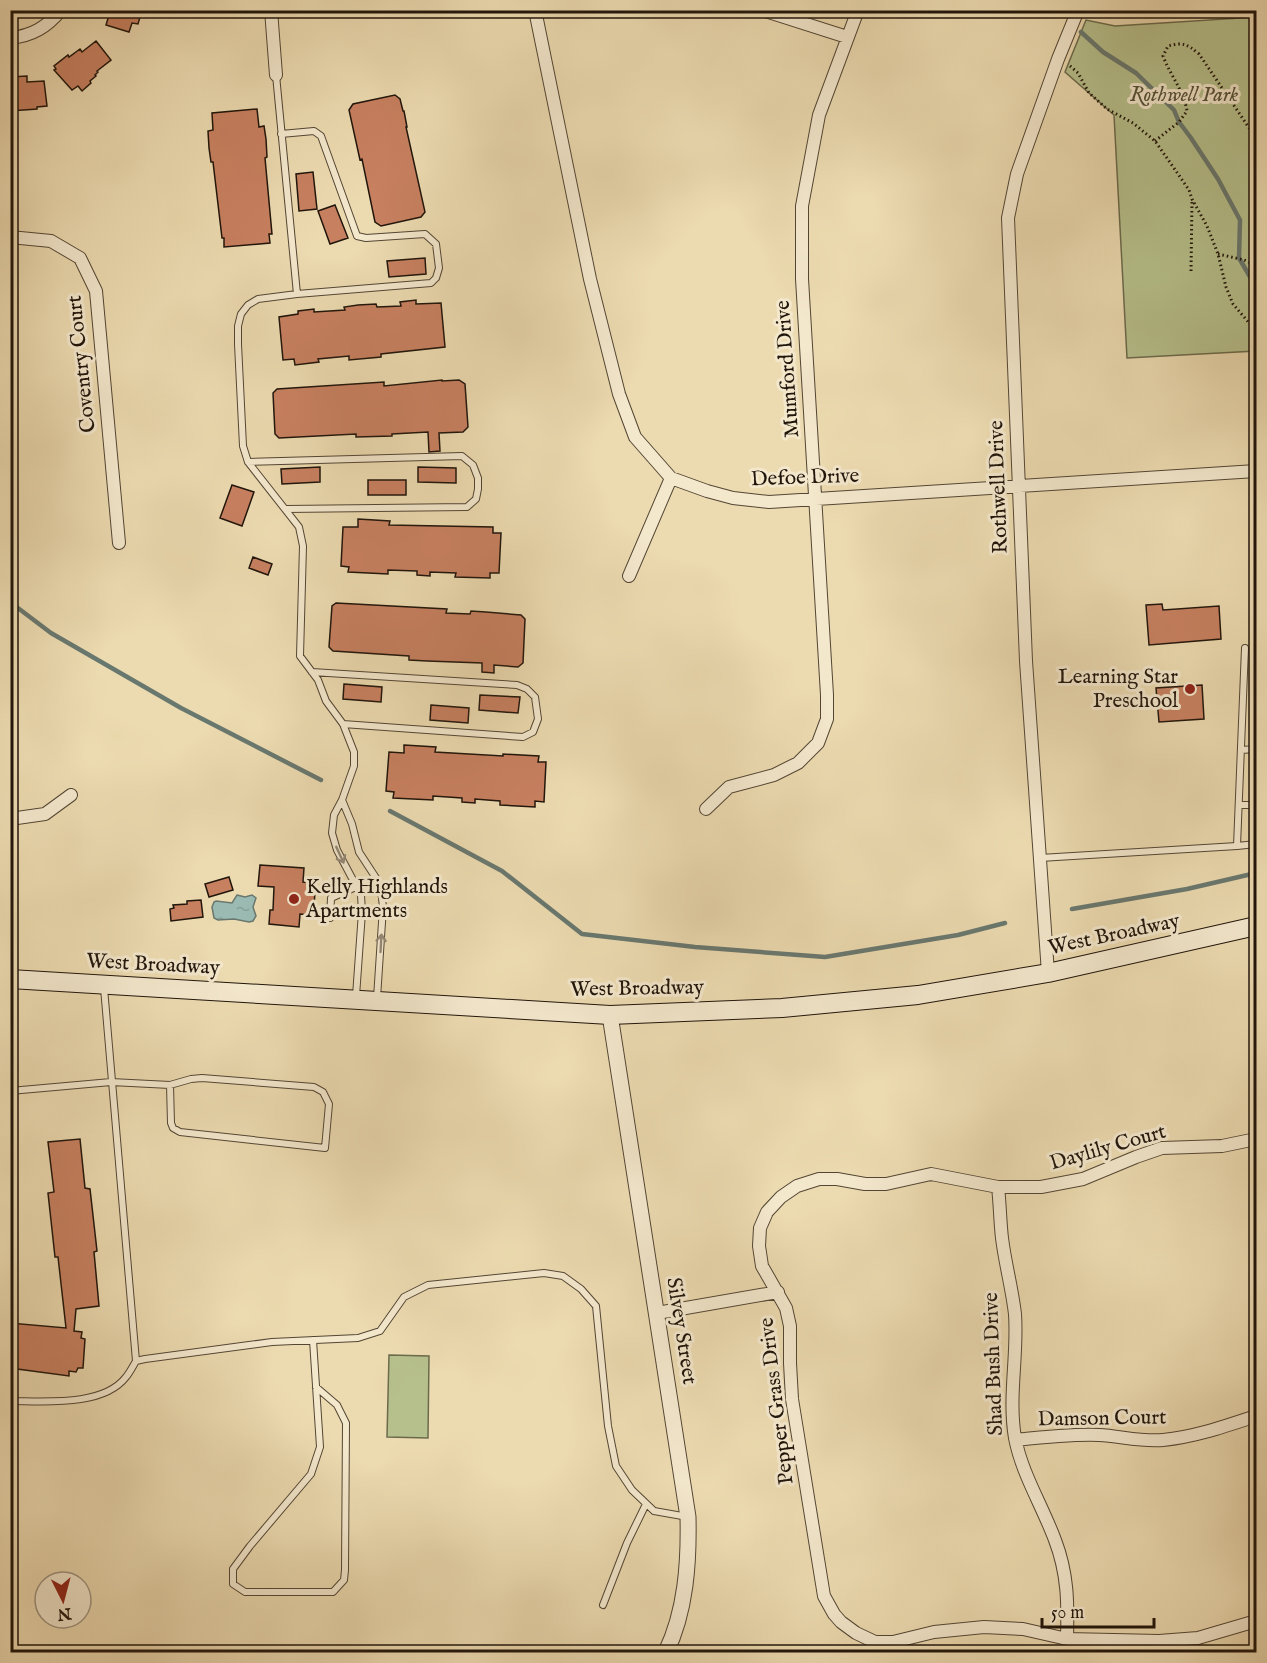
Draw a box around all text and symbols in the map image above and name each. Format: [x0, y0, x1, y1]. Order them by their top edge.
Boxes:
park label: Rothwell Park [1130, 82, 1239, 109]
street label: Coventry Court [61, 294, 103, 434]
street label: Mumford Drive [770, 299, 806, 439]
street label: Rothwell Drive [983, 419, 1015, 554]
street label: Defoe Drive [750, 463, 860, 493]
place label: Learning Star Preschool [1058, 664, 1178, 715]
marker: Learning Star Preschool [1183, 682, 1197, 696]
one-way arrow [335, 846, 346, 864]
place label: Kelly Highlands Apartments [305, 874, 448, 925]
marker: Kelly Highlands Apartments [287, 892, 301, 906]
street label: West Broadway [1046, 908, 1183, 962]
one-way arrow [375, 933, 386, 953]
street label: West Broadway [85, 948, 221, 982]
street label: West Broadway [570, 974, 705, 1004]
street label: Daylily Court [1047, 1119, 1169, 1177]
street label: Silvey Street [659, 1276, 703, 1386]
street label: Shad Bush Drive [978, 1291, 1010, 1436]
street label: Pepper Grass Drive [753, 1316, 801, 1486]
street label: Damson Court [1037, 1404, 1167, 1434]
north arrow [33, 1570, 93, 1630]
scale bar [1042, 1591, 1154, 1629]
text: N [56, 1602, 73, 1624]
text: 50 m [1051, 1602, 1084, 1625]

